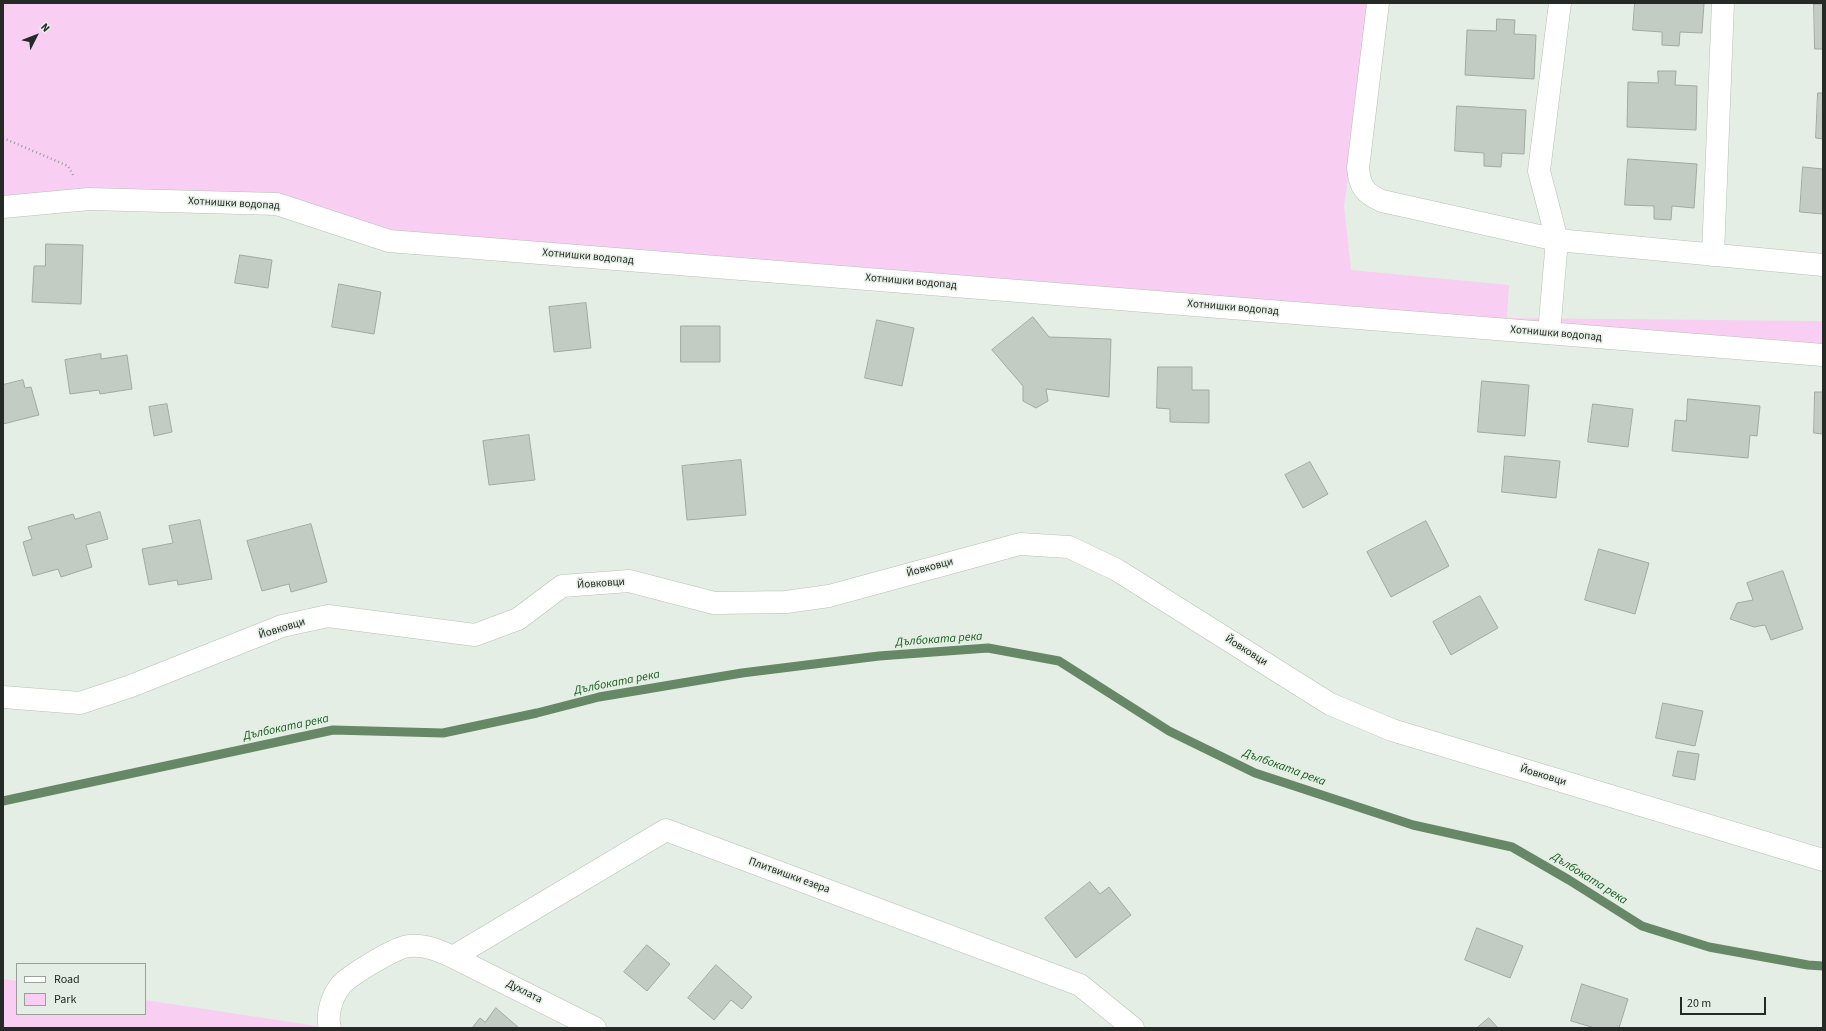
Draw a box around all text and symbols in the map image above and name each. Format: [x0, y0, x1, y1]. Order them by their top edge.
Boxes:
north arrow [16, 16, 56, 56]
text: N [37, 20, 53, 35]
street label: Хотнишки водопад [188, 195, 280, 213]
street label: Хотнишки водопад [542, 246, 634, 268]
street label: Хотнишки водопад [865, 271, 957, 293]
street label: Хотнишки водопад [1187, 297, 1279, 319]
street label: Хотнишки водопад [1510, 323, 1602, 345]
street label: Йовковци [905, 555, 955, 581]
street label: Йовковци [577, 576, 625, 592]
street label: Йовковци [257, 616, 307, 642]
water label: Дълбоката река [895, 630, 983, 650]
street label: Йовковци [1222, 633, 1270, 669]
water label: Дълбоката река [573, 668, 661, 698]
water label: Дълбоката река [242, 712, 330, 744]
water label: Дълбоката река [1241, 746, 1327, 790]
street label: Йовковци [1518, 763, 1568, 789]
water label: Дълбоката река [1548, 850, 1630, 908]
street label: Плитвишки езера [747, 855, 831, 897]
legend [16, 963, 146, 1015]
text: Road [54, 971, 80, 988]
street label: Духлата [504, 977, 544, 1007]
scale bar [1682, 989, 1768, 1015]
text: Park [54, 991, 76, 1008]
text: 20 m [1687, 995, 1711, 1012]

